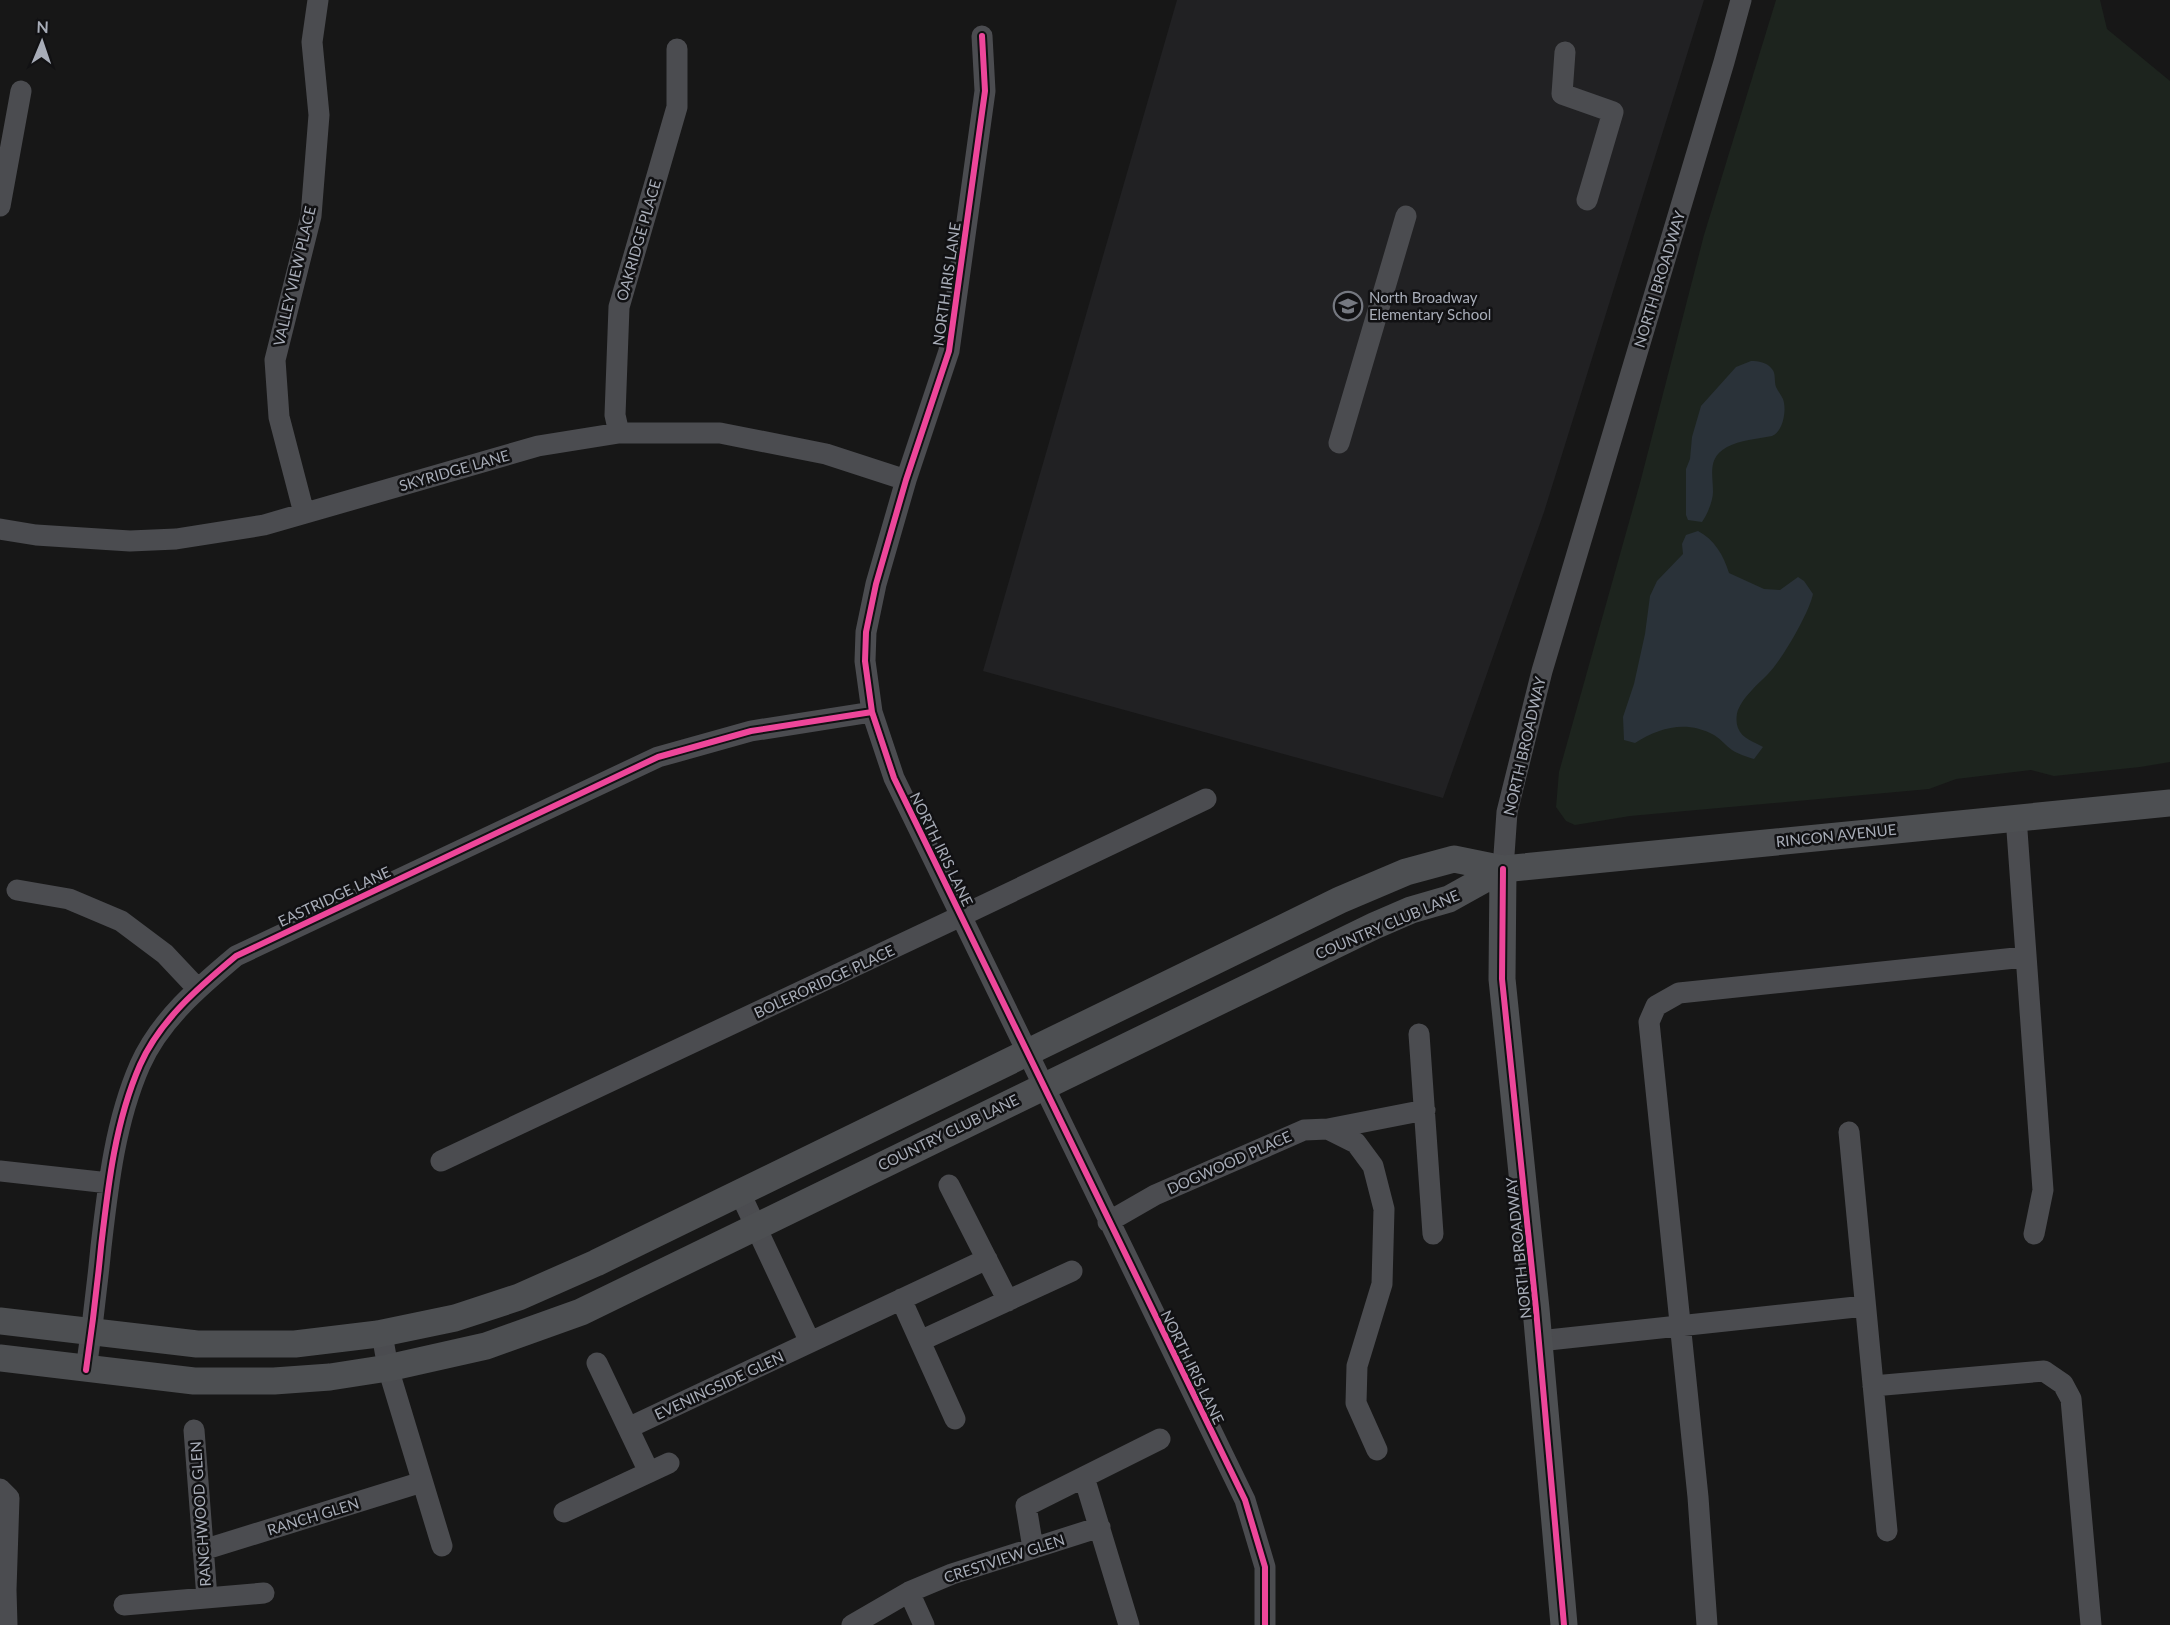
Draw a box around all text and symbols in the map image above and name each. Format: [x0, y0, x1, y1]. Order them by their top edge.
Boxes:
north arrow [12, 12, 72, 72]
text: N [36, 17, 49, 36]
street label: OAKRIDGE PLACE [612, 177, 664, 303]
street label: VALLEY VIEW PLACE [269, 204, 319, 348]
street label: NORTH BROADWAY [1630, 208, 1689, 350]
street label: NORTH IRIS LANE [928, 221, 964, 347]
place label: North Broadway Elementary School [1369, 288, 1491, 323]
school or university icon: North Broadway Elementary School [1332, 290, 1364, 322]
street label: SKYRIDGE LANE [397, 446, 511, 494]
street label: NORTH BROADWAY [1499, 674, 1549, 817]
street label: NORTH IRIS LANE [907, 789, 977, 909]
street label: RINCON AVENUE [1775, 820, 1897, 850]
street label: EASTRIDGE LANE [275, 862, 393, 930]
street label: COUNTRY CLUB LANE [1312, 886, 1462, 962]
street label: BOLERORIDGE PLACE [751, 940, 897, 1022]
street label: COUNTRY CLUB LANE [875, 1090, 1021, 1174]
street label: DOGWOOD PLACE [1164, 1126, 1294, 1198]
street label: NORTH BROADWAY [1502, 1176, 1534, 1320]
street label: NORTH IRIS LANE [1158, 1307, 1228, 1427]
street label: EVENINGSIDE GLEN [651, 1347, 787, 1423]
street label: RANCHWOOD GLEN [186, 1441, 214, 1587]
street label: RANCH GLEN [265, 1493, 361, 1539]
street label: CRESTVIEW GLEN [941, 1530, 1067, 1586]

